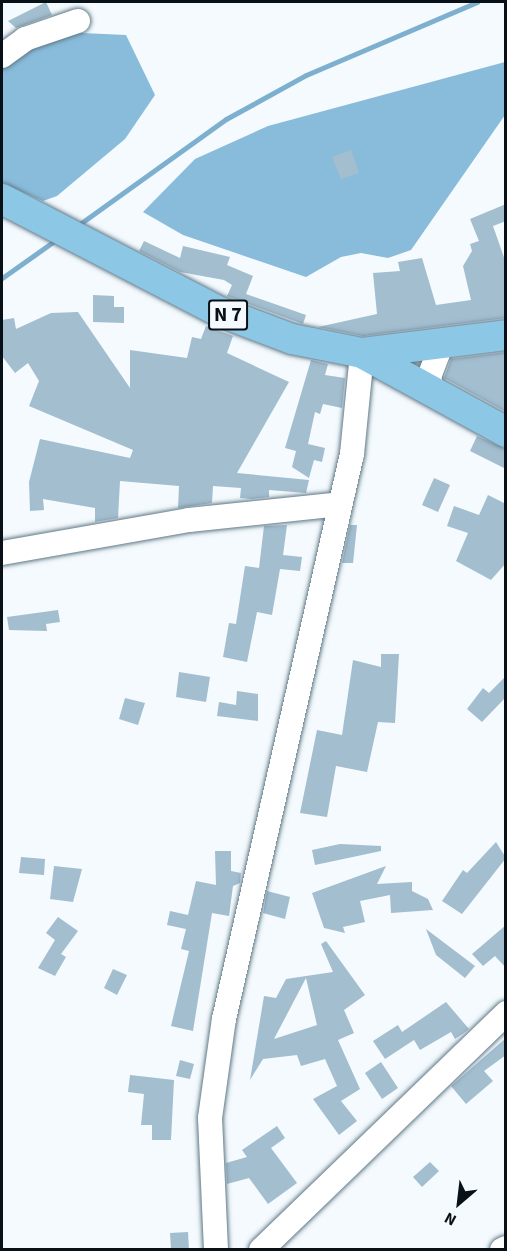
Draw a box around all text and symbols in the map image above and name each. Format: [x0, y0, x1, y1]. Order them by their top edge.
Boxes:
road number: N 7 [207, 298, 249, 332]
north arrow [429, 1173, 489, 1233]
text: N [441, 1207, 460, 1231]

